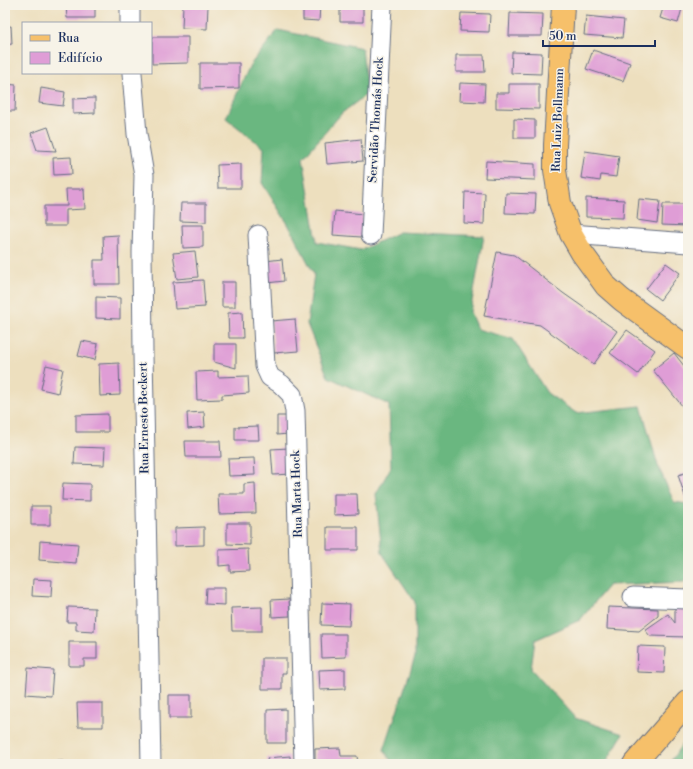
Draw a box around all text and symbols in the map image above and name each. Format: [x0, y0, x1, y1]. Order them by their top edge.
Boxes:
legend [22, 22, 152, 74]
scale bar [543, 22, 655, 48]
text: 50 m [549, 29, 577, 44]
text: Rua [58, 31, 80, 46]
text: Edifício [58, 51, 103, 66]
street label: Servidão Thomás Hock [365, 56, 387, 183]
street label: Rua Luiz Bollmann [549, 68, 567, 172]
street label: Rua Ernesto Beckert [136, 361, 152, 474]
street label: Rua Marta Hock [288, 449, 306, 538]

